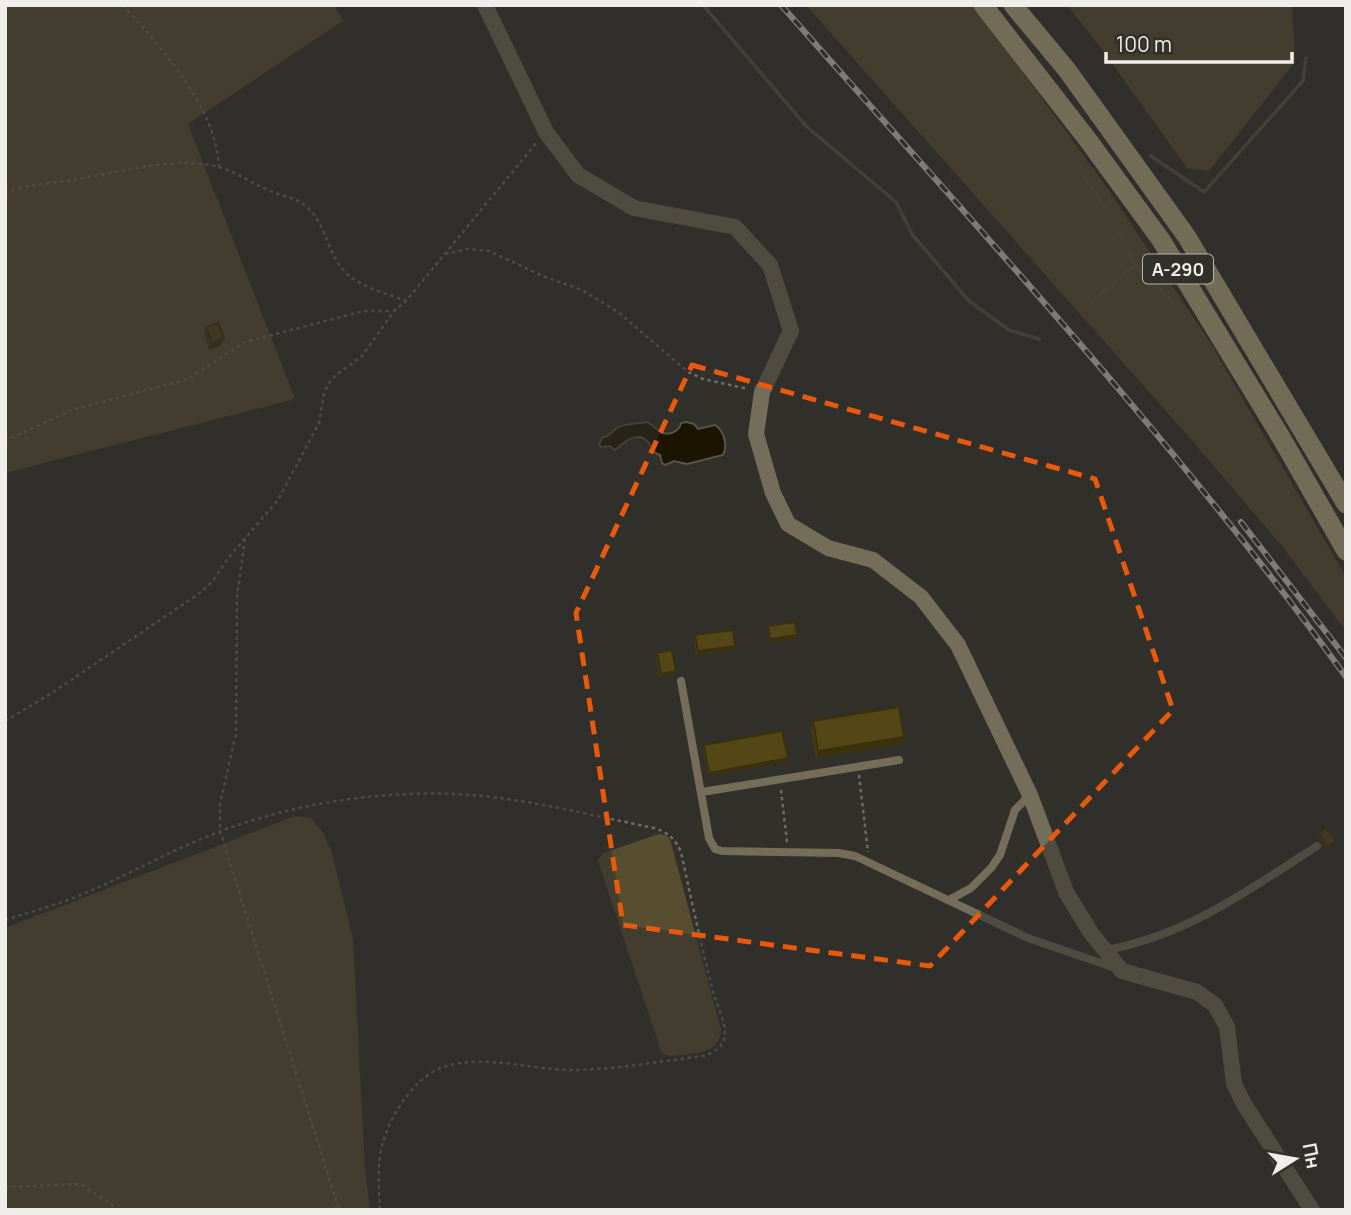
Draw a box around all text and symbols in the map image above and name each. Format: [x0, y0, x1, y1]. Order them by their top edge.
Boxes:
scale bar [1106, 21, 1292, 65]
text: 100 m [1116, 30, 1172, 58]
road number: А-290 [1143, 255, 1213, 284]
north arrow [1260, 1124, 1330, 1194]
text: Пн [1296, 1141, 1327, 1171]

